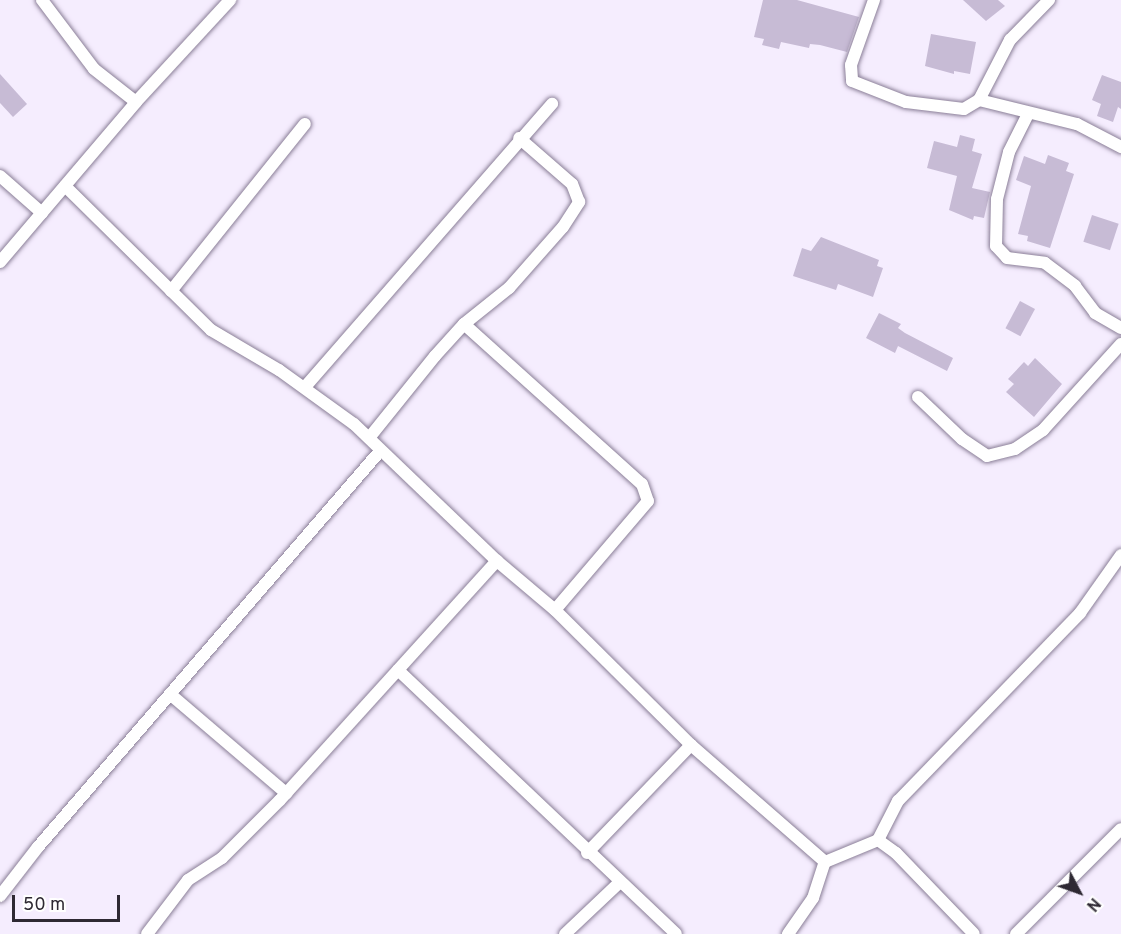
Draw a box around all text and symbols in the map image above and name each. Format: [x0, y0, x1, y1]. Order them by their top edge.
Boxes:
north arrow [1049, 862, 1109, 922]
scale bar [15, 883, 123, 921]
text: N [1081, 893, 1104, 915]
text: 50 m [23, 894, 65, 917]

